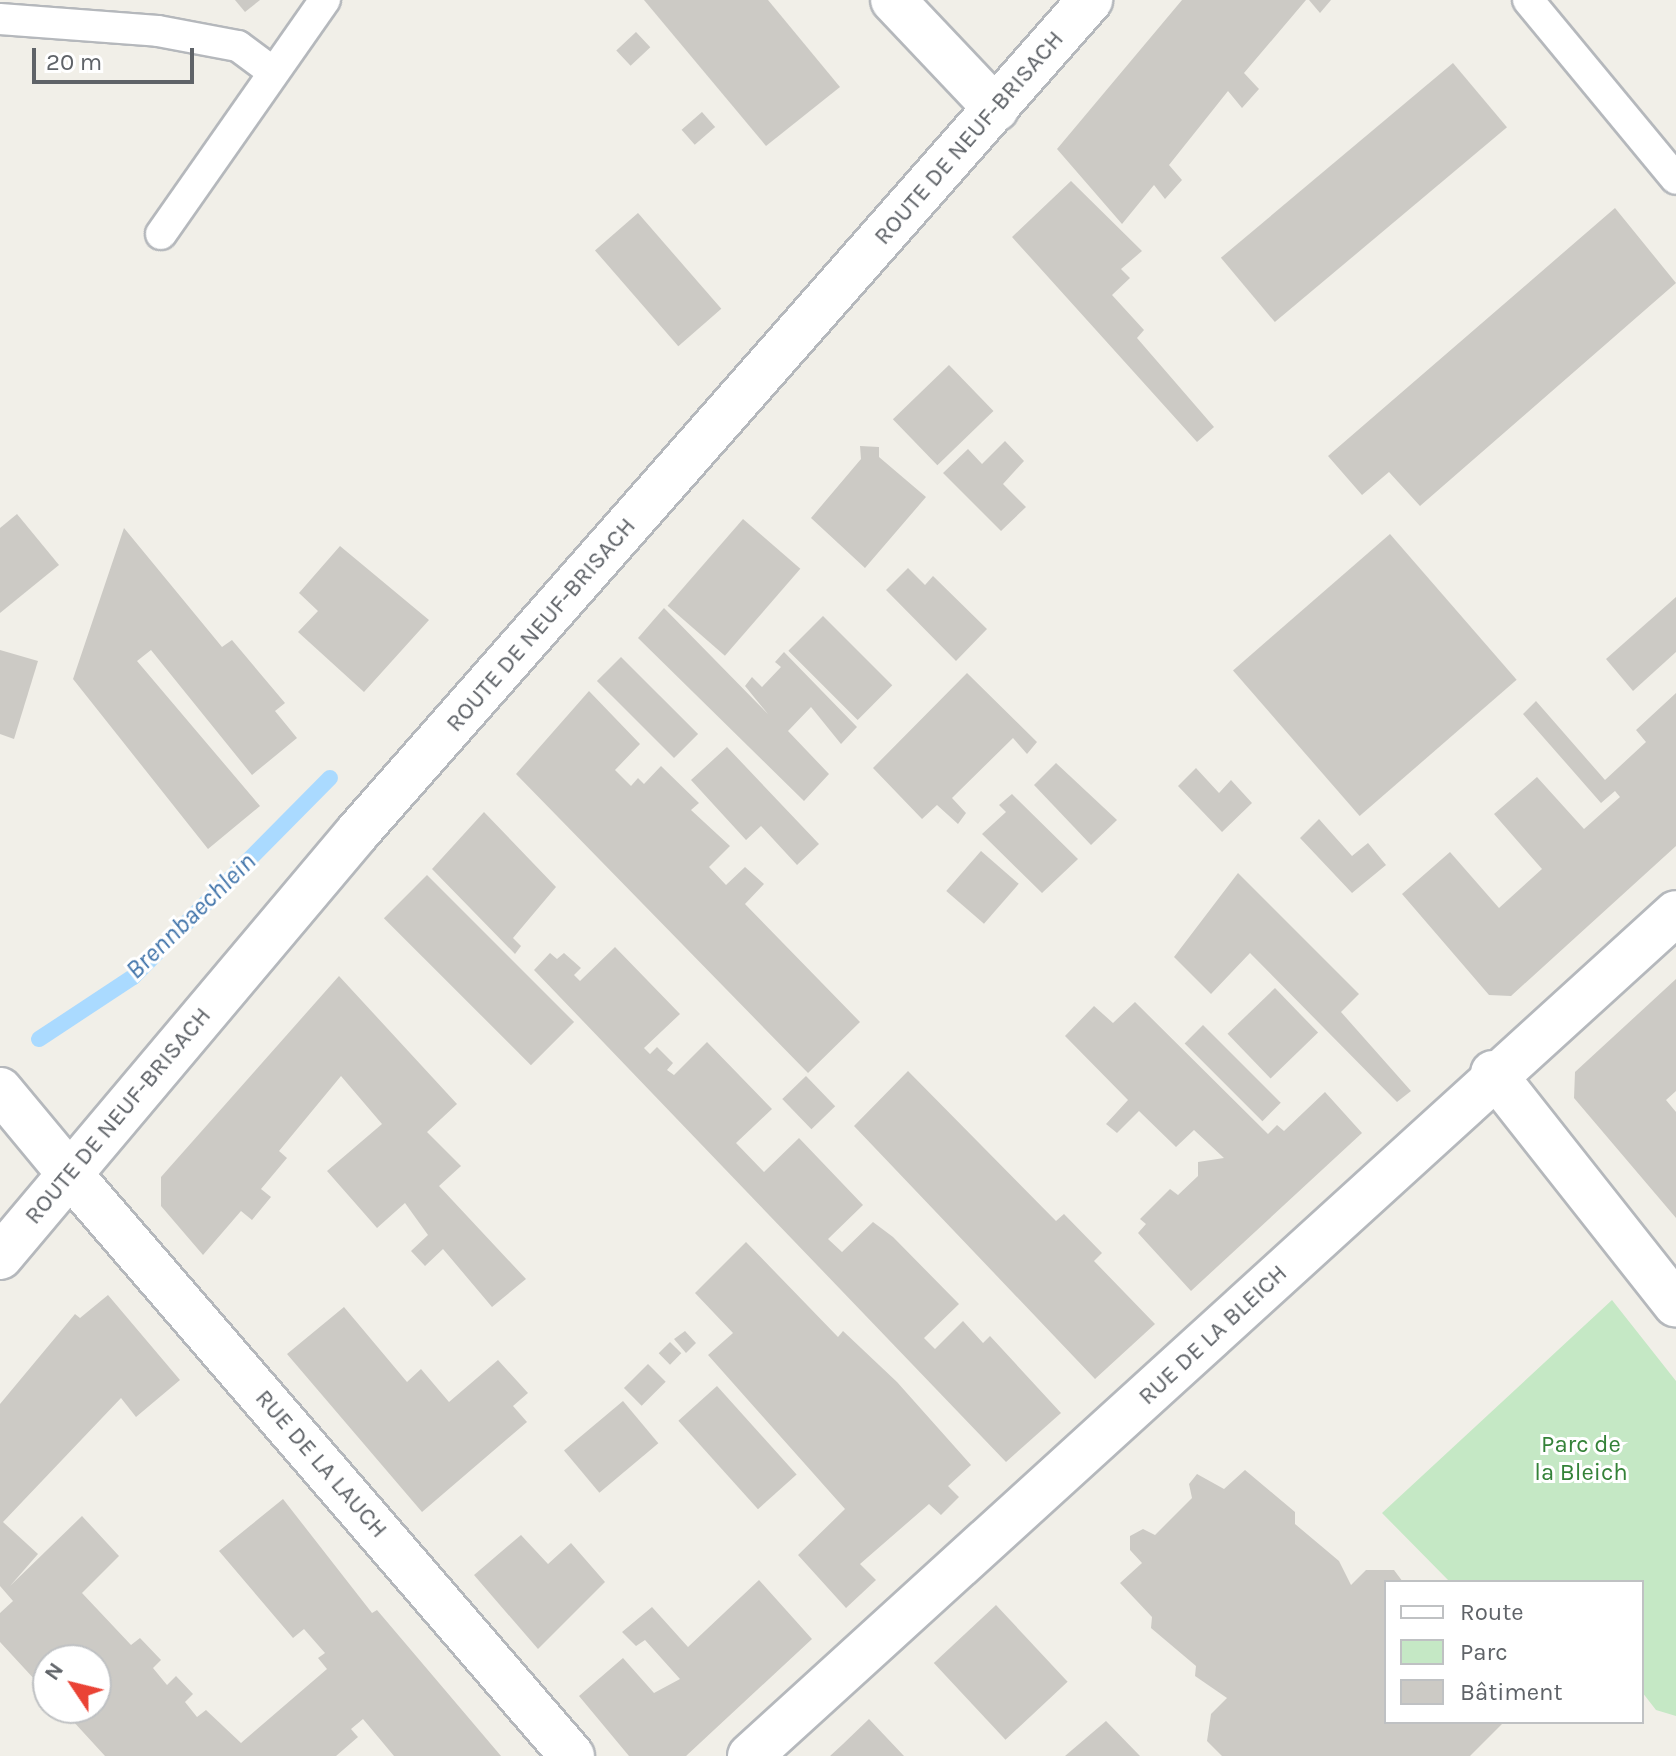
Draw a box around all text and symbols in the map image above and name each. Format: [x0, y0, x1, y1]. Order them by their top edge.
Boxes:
street label: ROUTE DE NEUF-BRISACH [868, 25, 1070, 251]
scale bar [36, 32, 198, 82]
text: 20 m [46, 48, 102, 76]
street label: ROUTE DE NEUF-BRISACH [440, 512, 642, 738]
water label: Brennbaechlein [120, 846, 262, 986]
street label: ROUTE DE NEUF-BRISACH [19, 1002, 217, 1230]
street label: RUE DE LA BLEICH [1133, 1259, 1293, 1411]
street label: RUE DE LA LAUCH [249, 1384, 393, 1544]
park label: Parc de la Bleich [1534, 1431, 1628, 1487]
legend [1384, 1580, 1644, 1724]
text: Route [1460, 1598, 1524, 1626]
text: Parc [1460, 1638, 1508, 1666]
north arrow [32, 1644, 112, 1724]
text: N [39, 1657, 69, 1685]
text: Bâtiment [1460, 1678, 1563, 1706]

